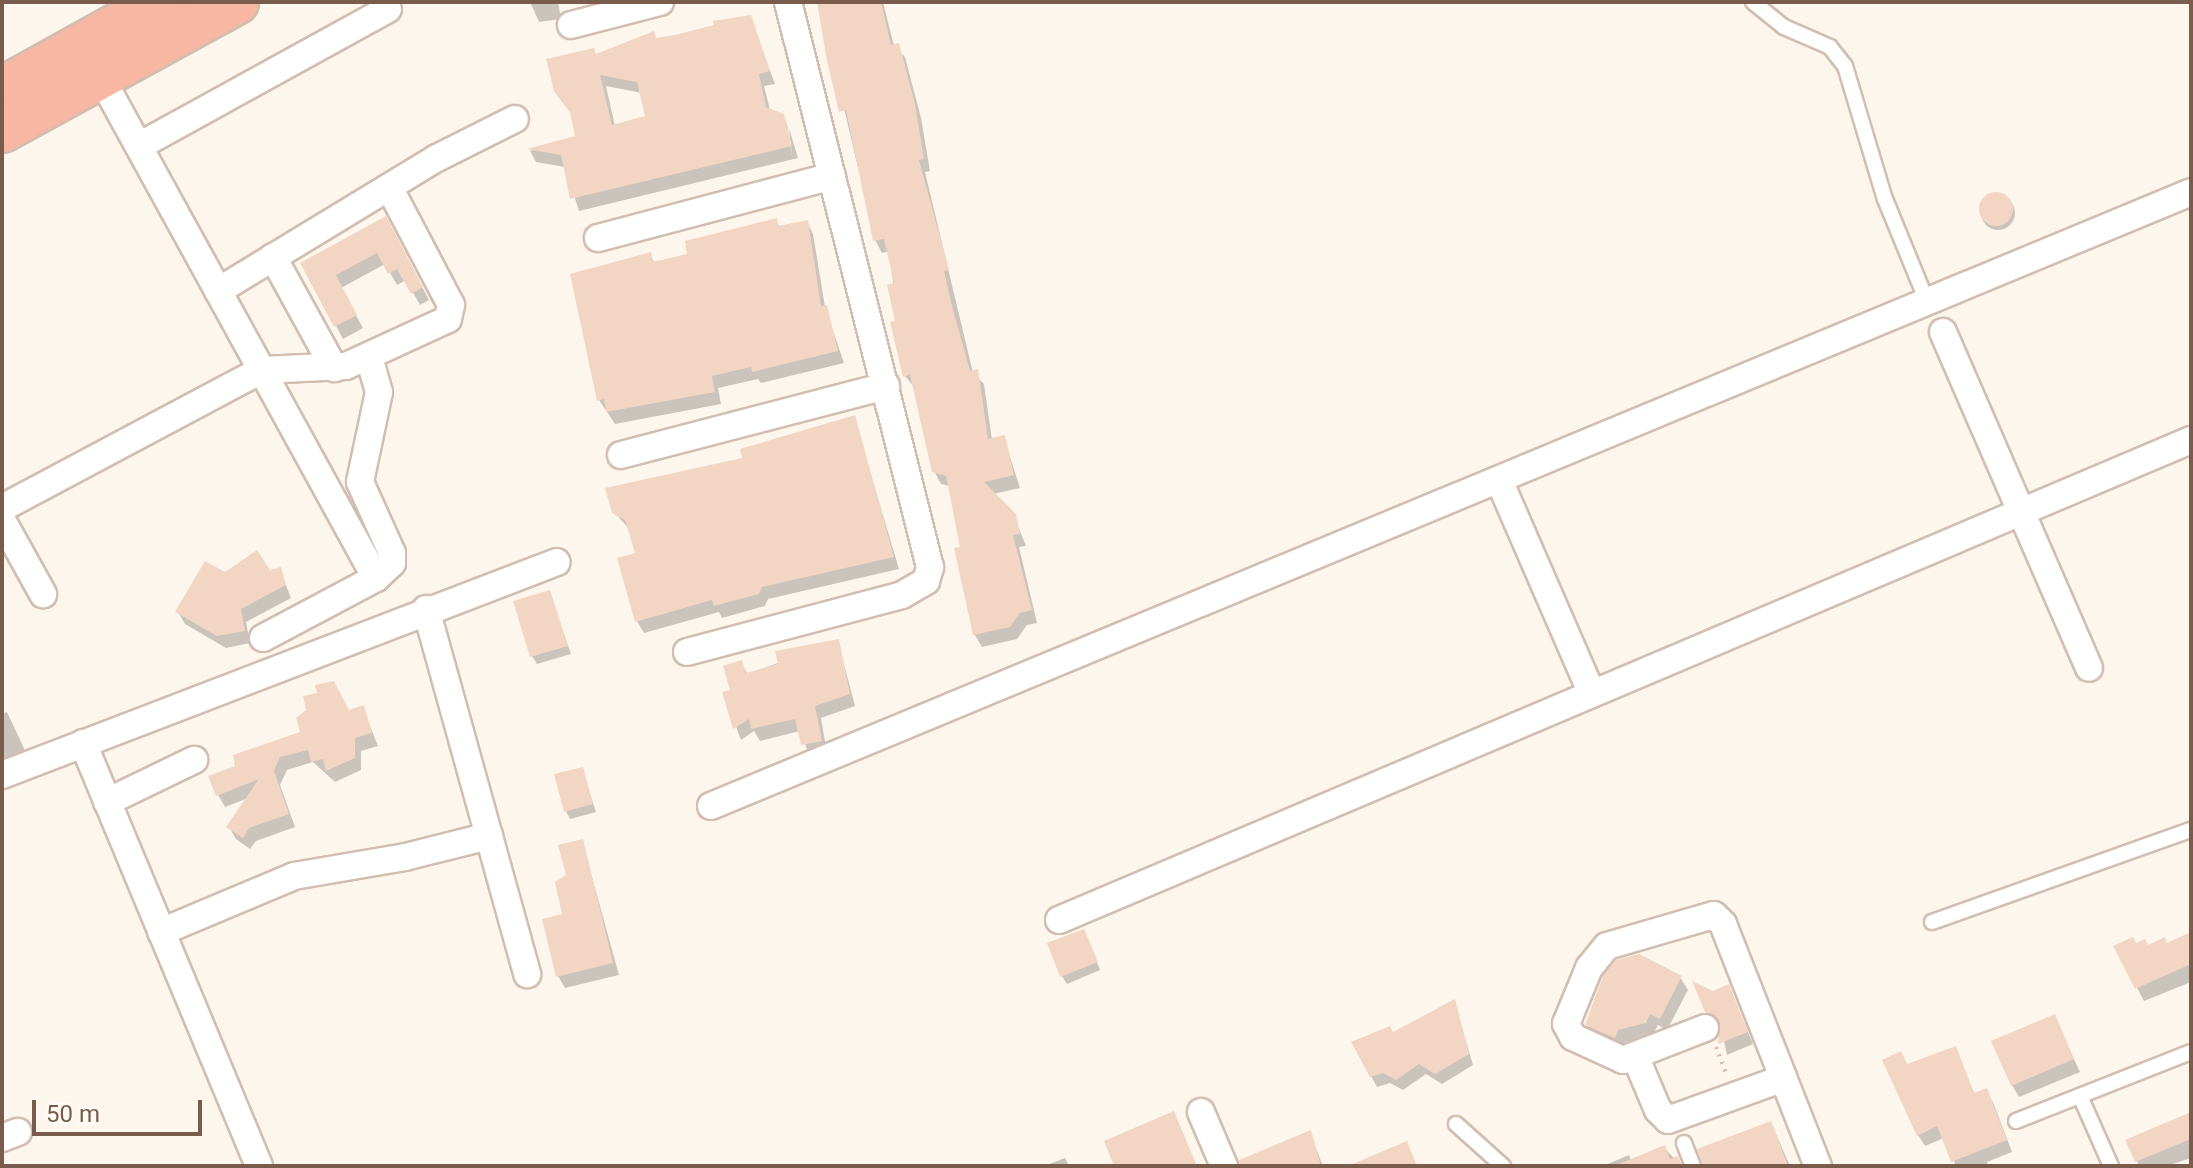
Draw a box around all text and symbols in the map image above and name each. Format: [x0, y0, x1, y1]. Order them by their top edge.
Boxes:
scale bar [36, 1084, 206, 1134]
text: 50 m [46, 1100, 100, 1128]

